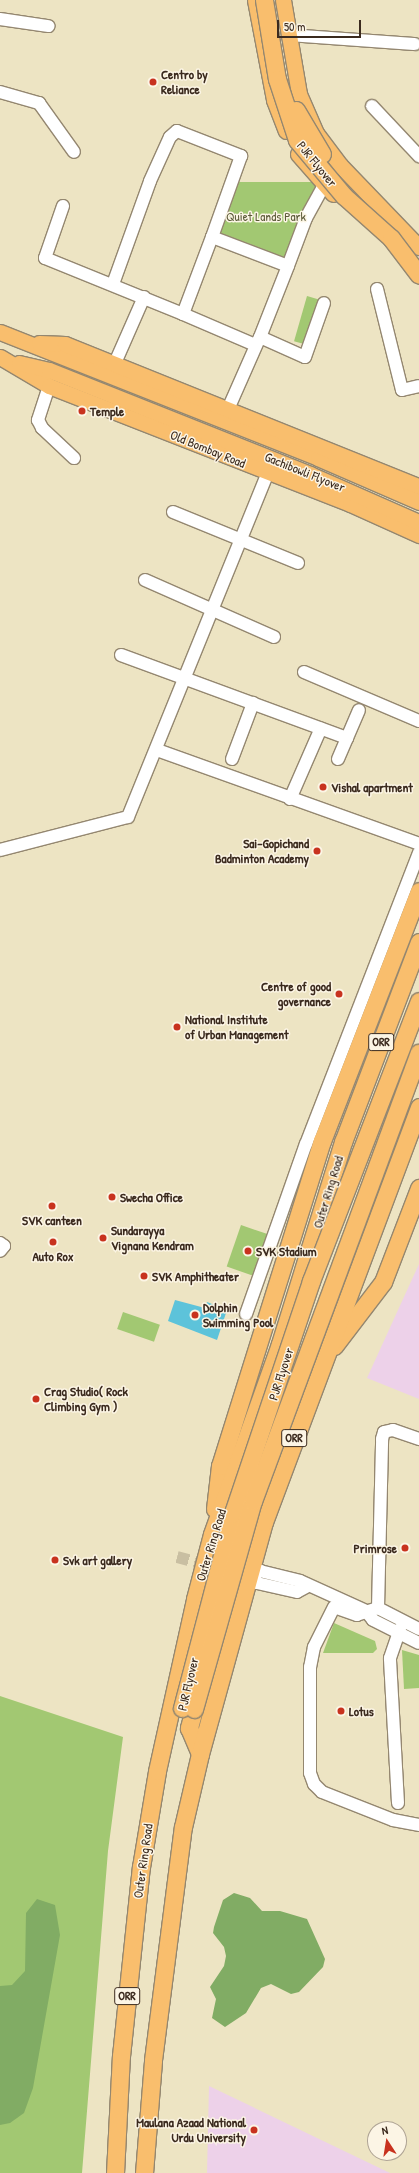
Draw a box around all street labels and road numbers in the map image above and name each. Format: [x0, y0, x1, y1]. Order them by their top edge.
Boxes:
street label: PJR Flyover [294, 138, 340, 190]
street label: Old Bombay Road [168, 427, 248, 471]
street label: Gachibowli Flyover [263, 449, 347, 495]
road number: ORR [368, 1032, 394, 1052]
street label: Outer Ring Road [310, 1154, 346, 1230]
street label: PJR Flyover [265, 1346, 297, 1402]
road number: ORR [281, 1428, 307, 1448]
street label: Outer Ring Road [193, 1507, 229, 1583]
street label: PJR Flyover [174, 1656, 202, 1712]
street label: Outer Ring Road [130, 1823, 156, 1899]
road number: ORR [114, 1986, 140, 2006]

